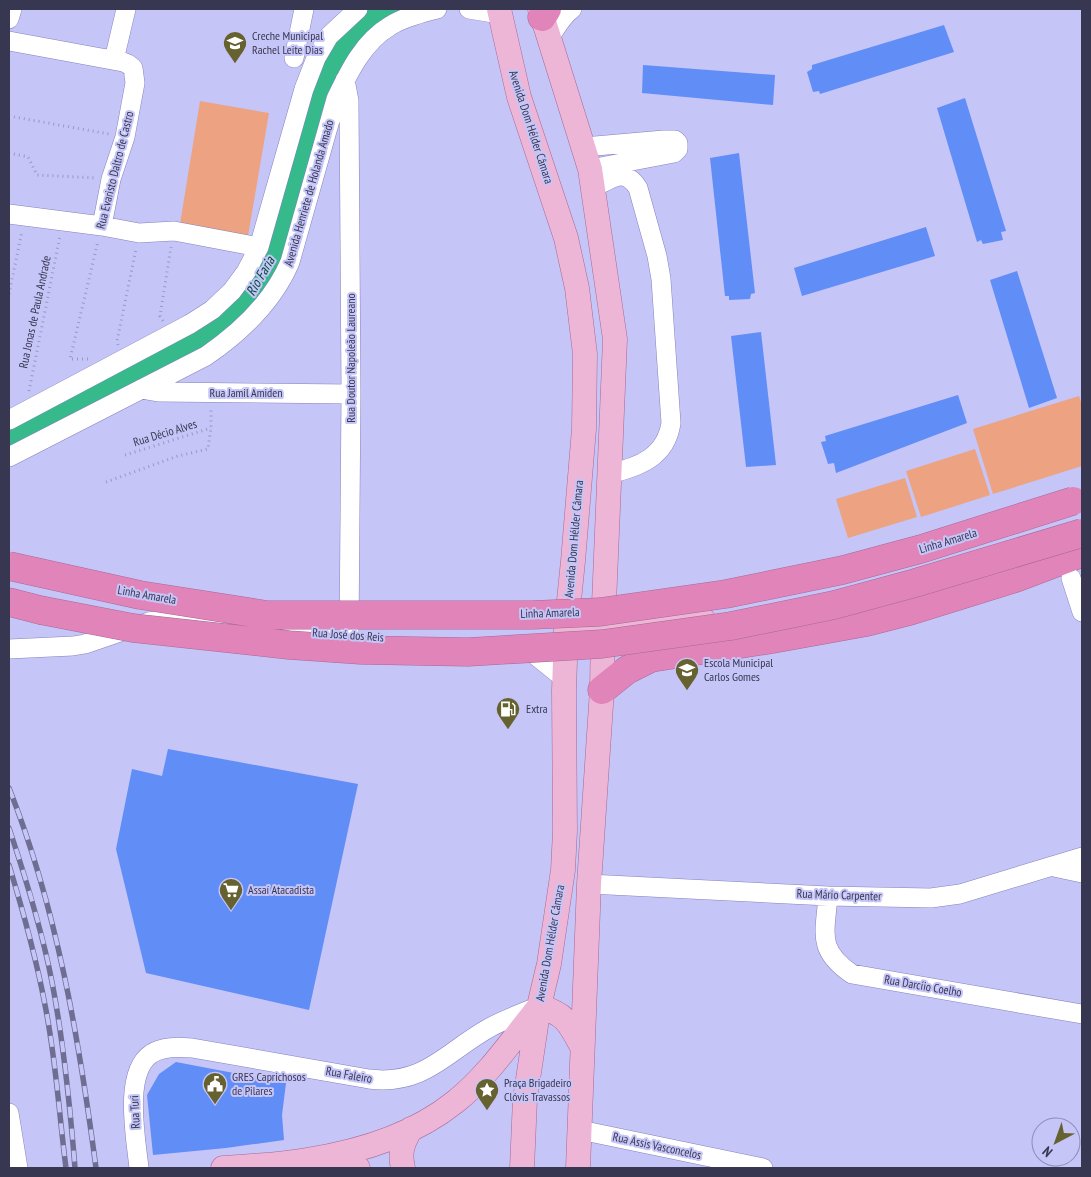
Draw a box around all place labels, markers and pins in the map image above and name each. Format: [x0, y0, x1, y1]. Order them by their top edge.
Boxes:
place label: Creche Municipal Rachel Leite Dias [252, 28, 323, 57]
school or university icon: Creche Municipal Rachel Leite Dias [222, 30, 248, 64]
place label: Escola Municipal Carlos Gomes [704, 655, 773, 684]
school or university icon: Escola Municipal Carlos Gomes [674, 657, 700, 691]
fuel station icon: Extra [495, 696, 521, 730]
place label: Extra [526, 701, 548, 716]
supermarket icon: Assaí Atacadista [218, 877, 244, 911]
place label: Assaí Atacadista [248, 882, 314, 897]
place label: GRES Caprichosos de Pilares [232, 1069, 306, 1098]
public building icon: GRES Caprichosos de Pilares [202, 1071, 228, 1105]
place label: Praça Brigadeiro Clóvis Travassos [504, 1075, 572, 1104]
place icon: Praça Brigadeiro Clóvis Travassos [474, 1077, 500, 1111]

